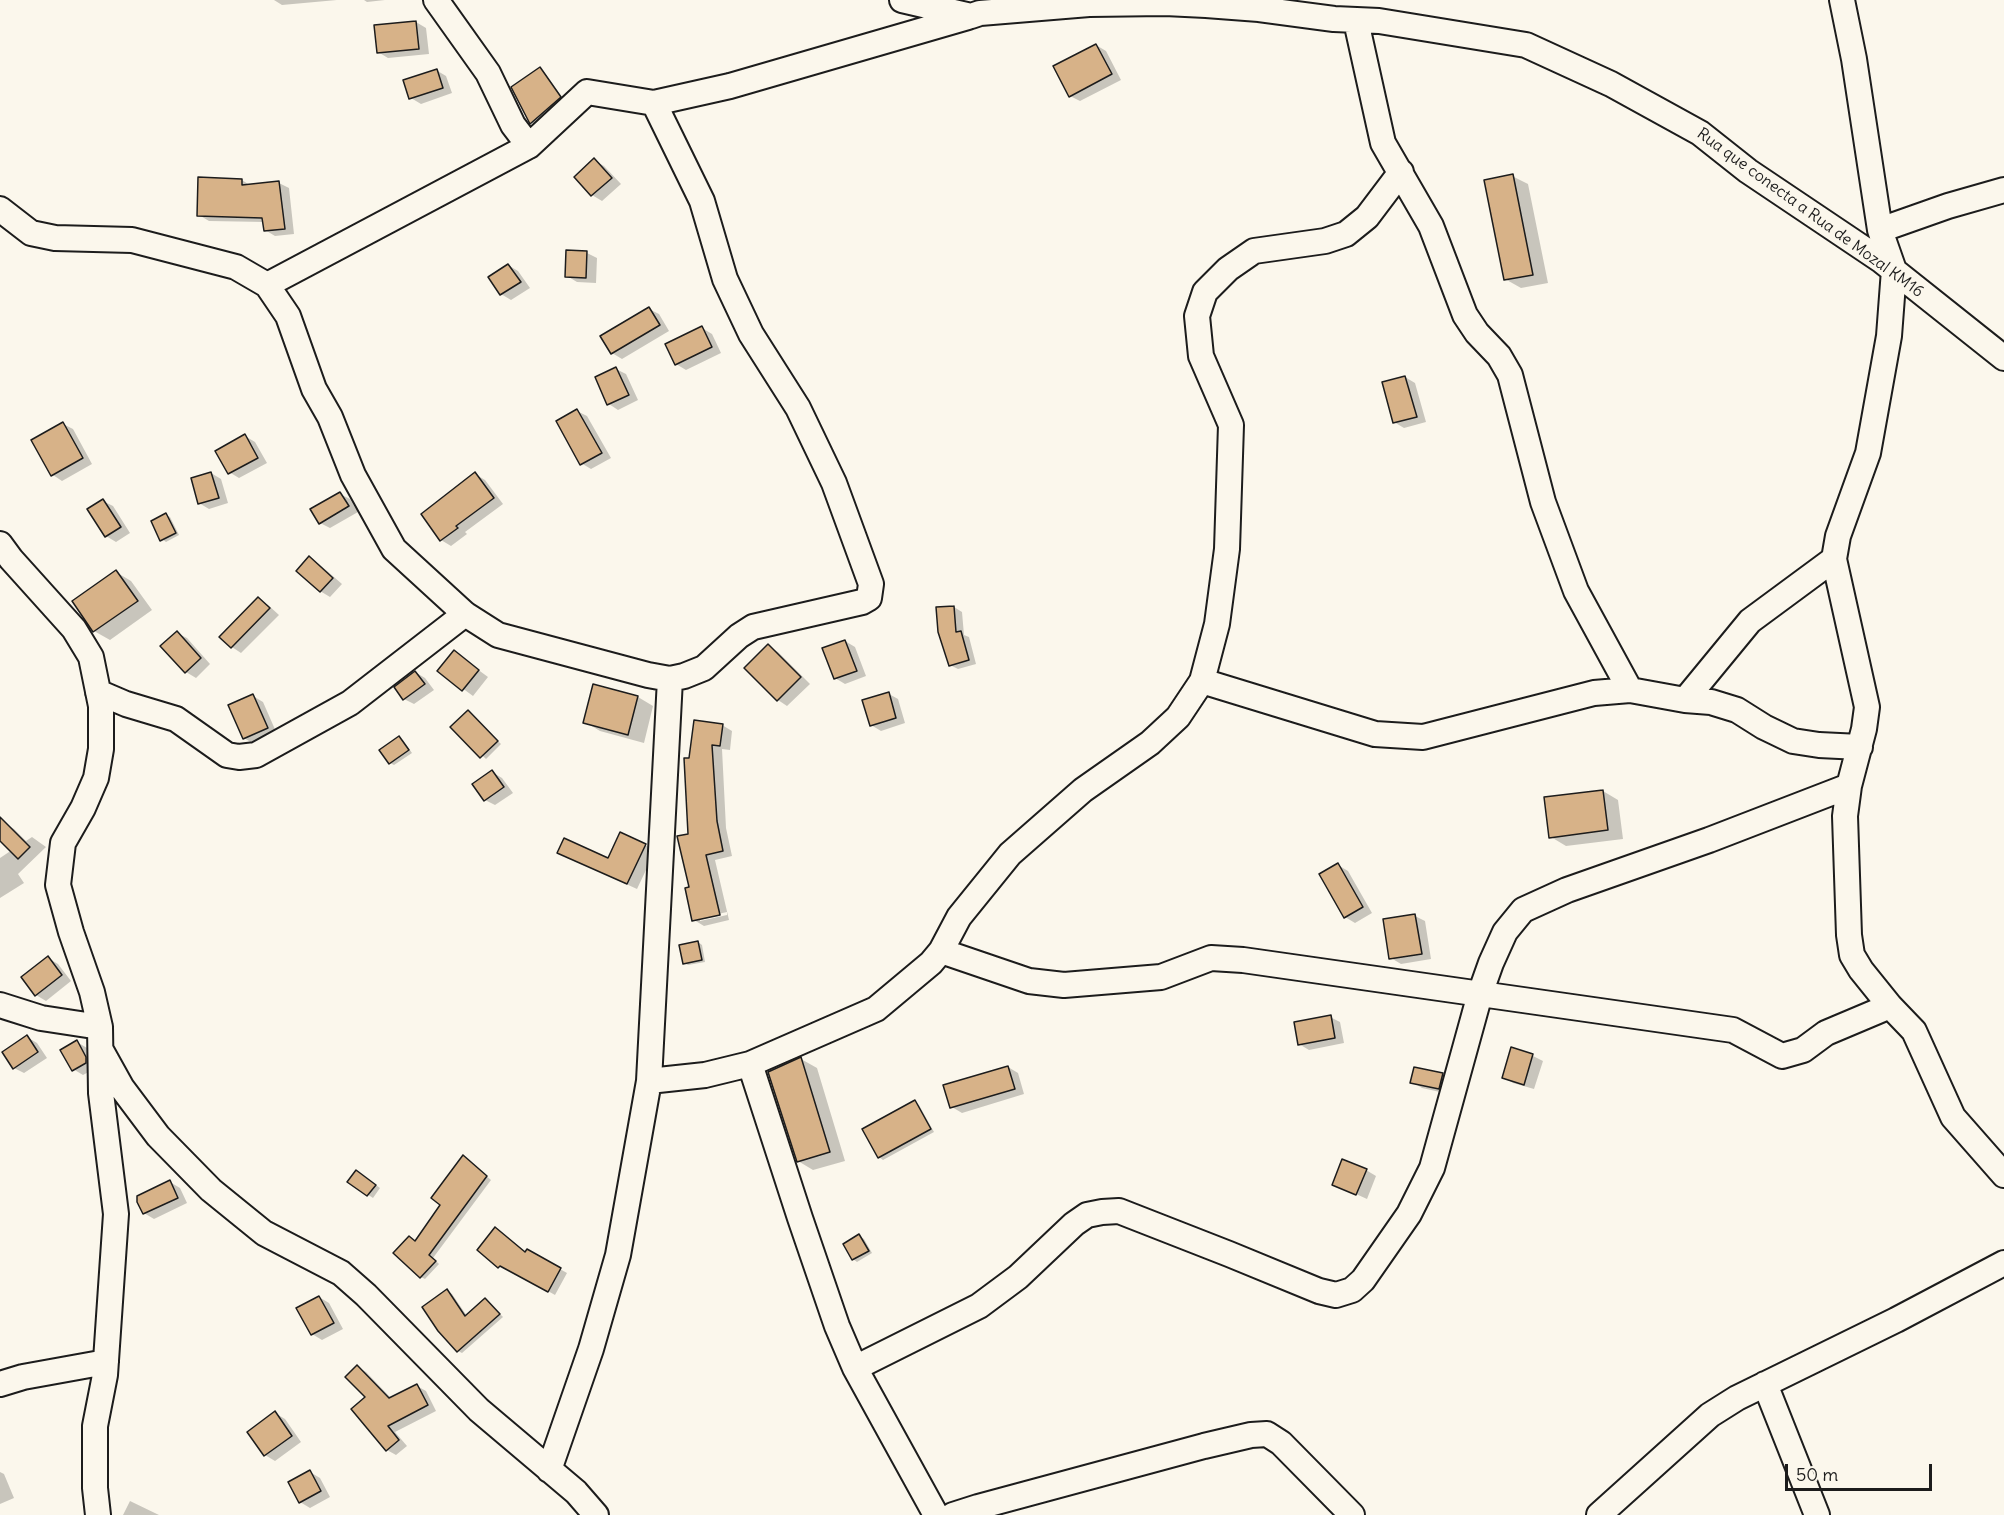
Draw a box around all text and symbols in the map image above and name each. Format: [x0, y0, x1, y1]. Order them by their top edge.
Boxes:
street label: Rua que conecta a Rua de Mozal KM16 [1693, 124, 1927, 302]
scale bar [1788, 1452, 1935, 1490]
text: 50 m [1796, 1463, 1838, 1486]

